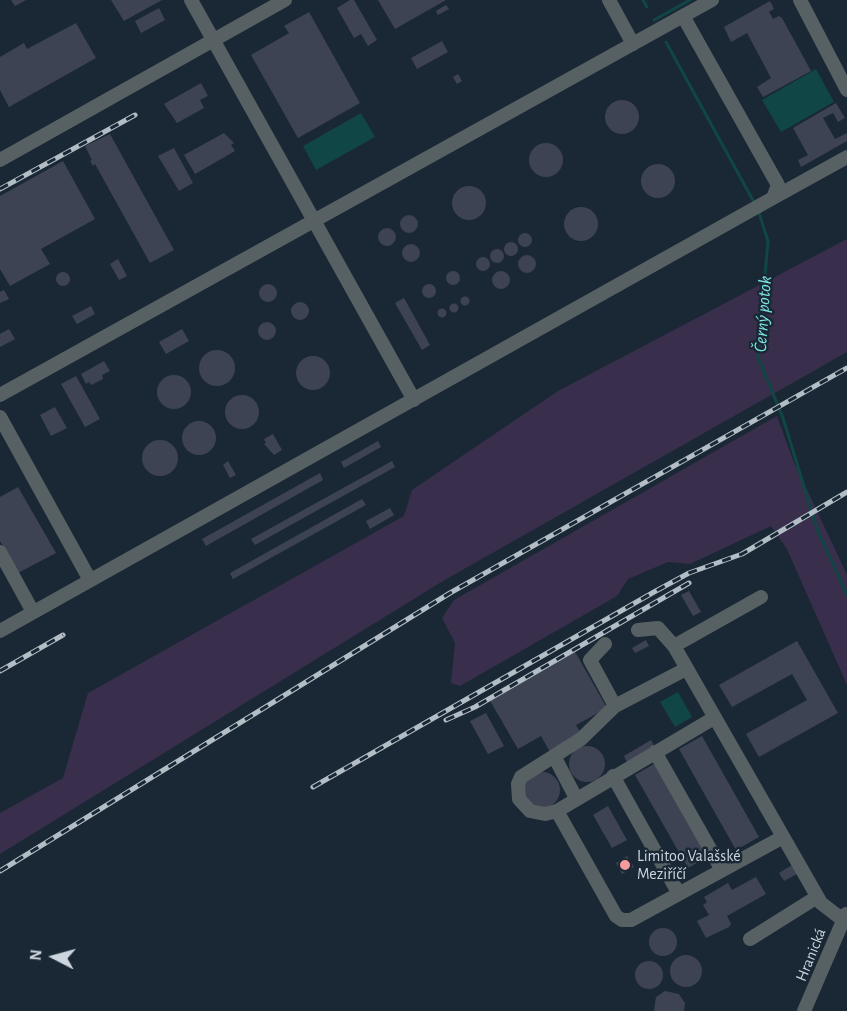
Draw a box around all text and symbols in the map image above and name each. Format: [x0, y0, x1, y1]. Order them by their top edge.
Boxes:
water label: Černý potok [750, 275, 776, 353]
place label: Limitoo Valašské Meziříčí [637, 846, 741, 884]
marker: Limitoo Valašské Meziříčí [618, 858, 632, 872]
street label: Hranická [792, 926, 830, 984]
north arrow [24, 927, 84, 987]
text: N [28, 949, 45, 961]

